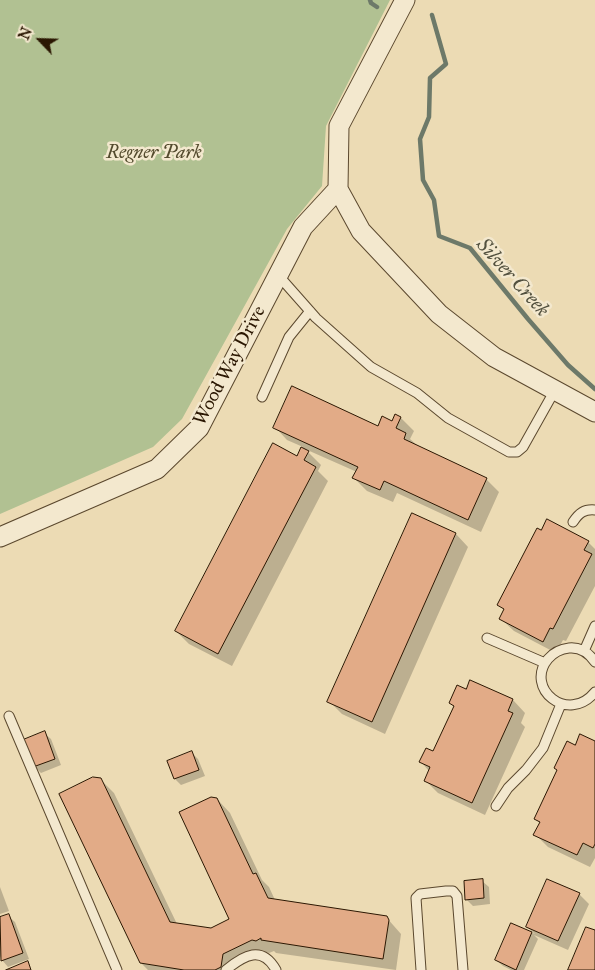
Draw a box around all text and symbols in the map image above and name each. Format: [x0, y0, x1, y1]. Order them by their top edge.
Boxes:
north arrow [15, 15, 65, 65]
text: N [16, 25, 36, 43]
park label: Regner Park [106, 142, 202, 164]
water label: Silver Creek [470, 234, 554, 322]
street label: Wood Way Drive [189, 302, 271, 430]

